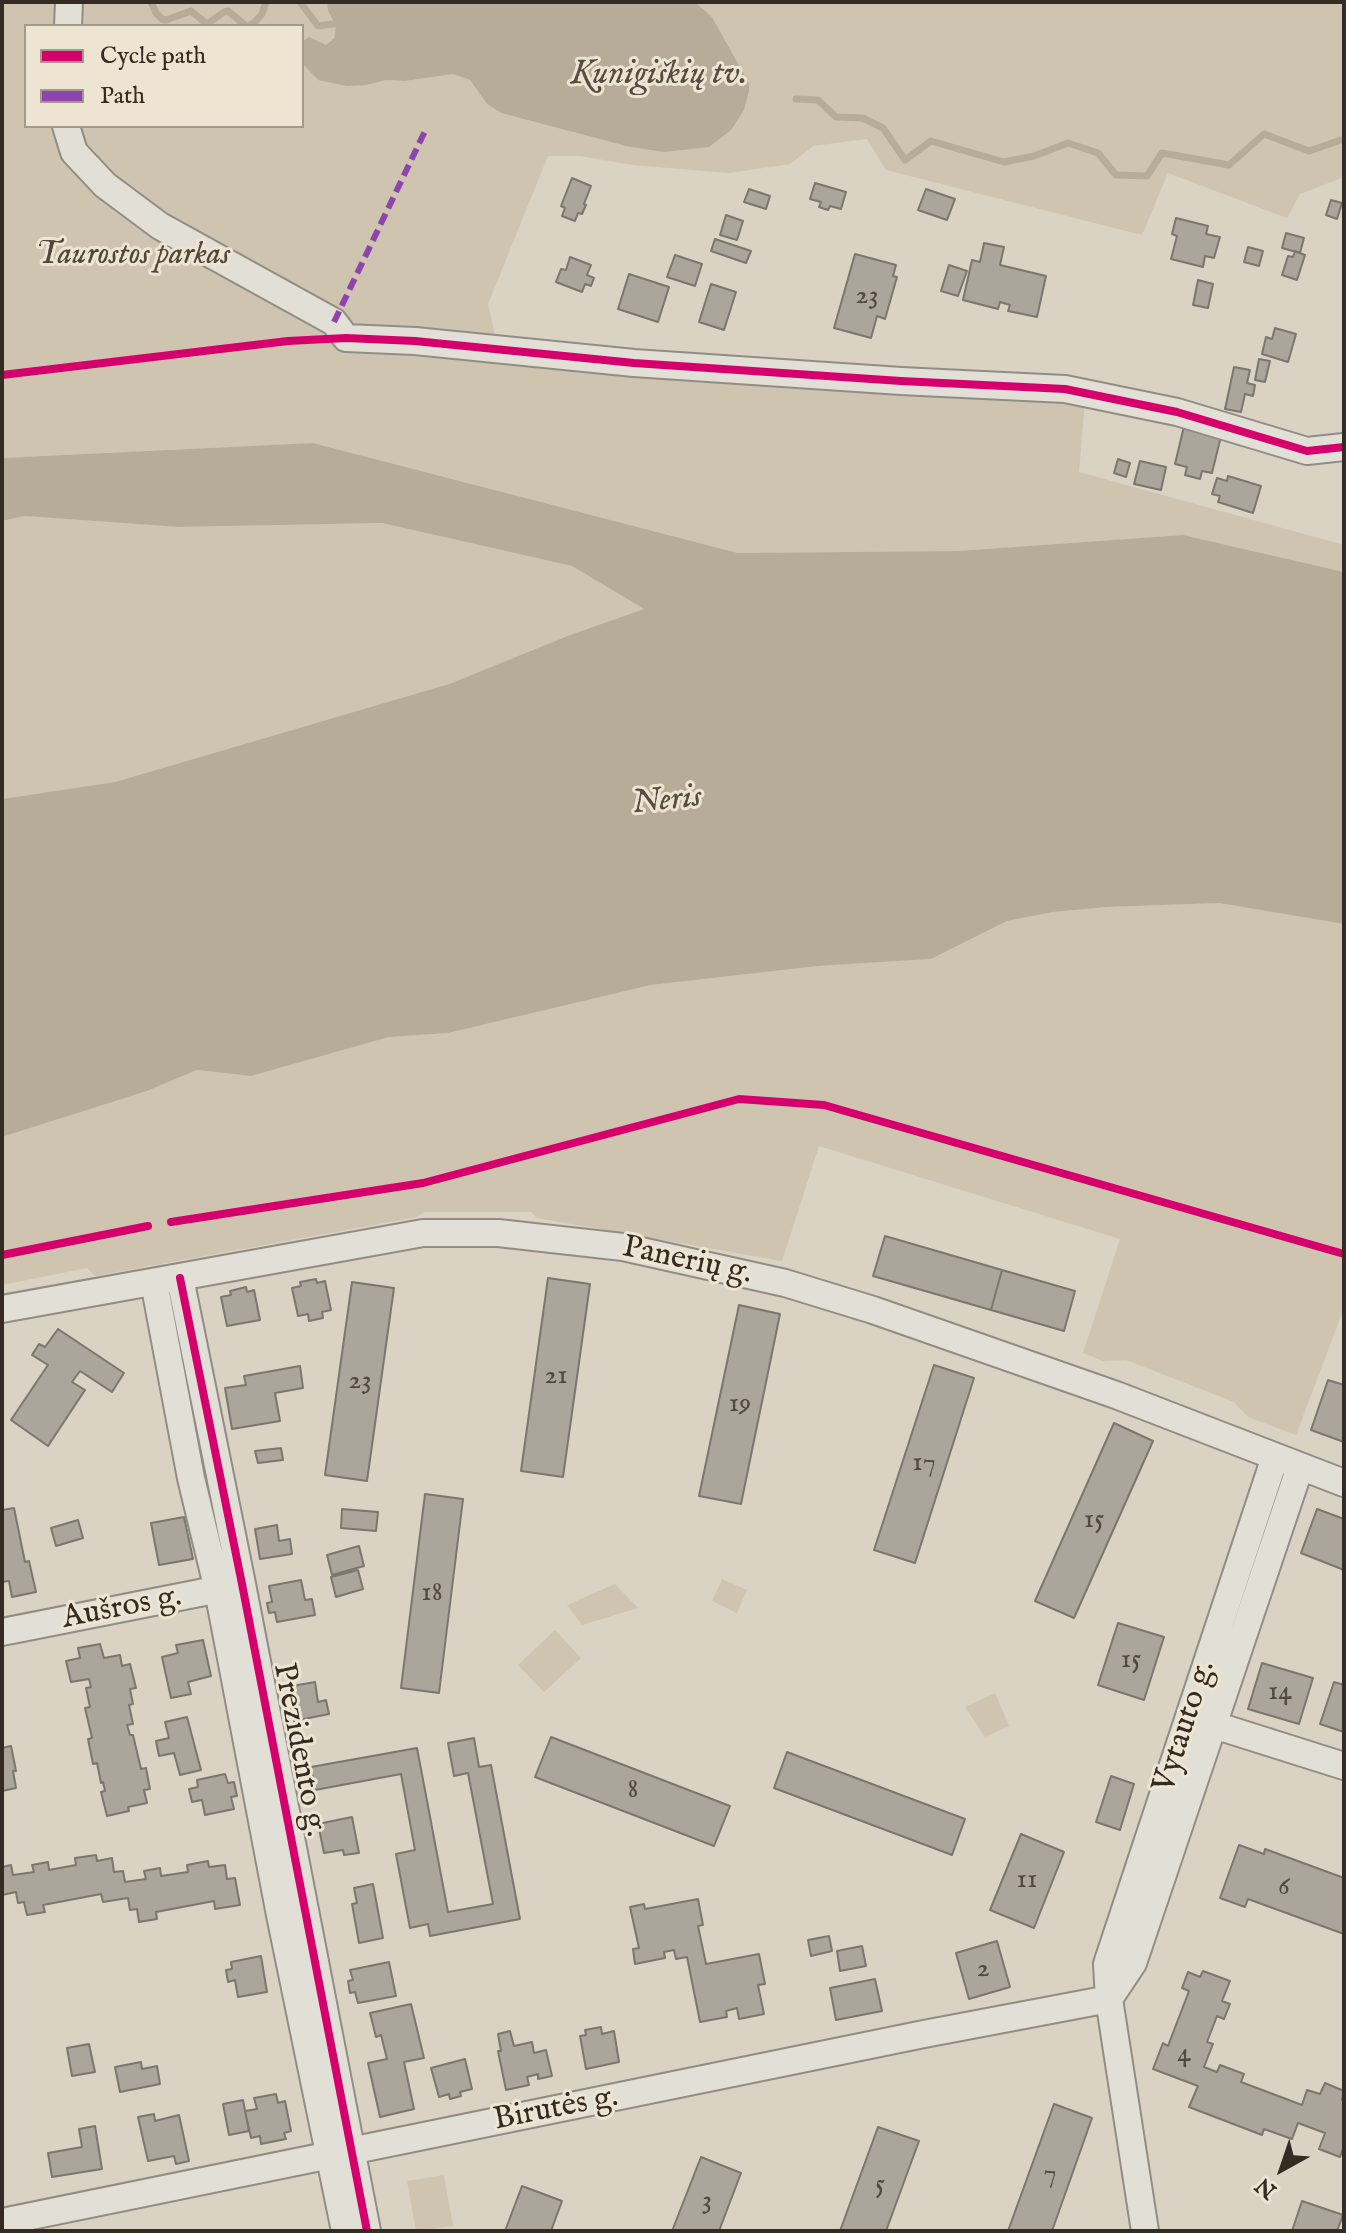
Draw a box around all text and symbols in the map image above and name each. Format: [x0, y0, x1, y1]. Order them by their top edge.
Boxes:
legend [24, 24, 304, 128]
text: Cycle path [100, 41, 206, 72]
water label: Kunigiškių tv. [571, 56, 747, 96]
text: Path [100, 81, 145, 112]
park label: Taurostos parkas [36, 237, 230, 275]
house number: 23 [855, 280, 879, 314]
water label: Neris [630, 778, 704, 826]
street label: Panerių g. [619, 1230, 755, 1294]
house number: 21 [544, 1360, 568, 1394]
house number: 23 [348, 1365, 372, 1399]
house number: 19 [729, 1388, 751, 1422]
house number: 17 [912, 1447, 936, 1481]
house number: 15 [1084, 1504, 1104, 1538]
house number: 18 [421, 1577, 443, 1611]
street label: Aušros g. [59, 1579, 185, 1639]
house number: 15 [1121, 1644, 1141, 1678]
street label: Vytauto g. [1147, 1656, 1225, 1798]
street label: Prezidento g. [262, 1660, 334, 1840]
house number: 14 [1268, 1676, 1292, 1710]
house number: 8 [628, 1774, 638, 1808]
house number: 11 [1017, 1864, 1037, 1898]
house number: 6 [1278, 1871, 1290, 1905]
house number: 2 [976, 1953, 990, 1987]
house number: 4 [1177, 2038, 1191, 2072]
street label: Birutės g. [491, 2079, 621, 2141]
north arrow [1242, 2129, 1322, 2209]
house number: 7 [1043, 2158, 1057, 2192]
house number: 5 [875, 2169, 885, 2203]
text: N [1250, 2171, 1283, 2204]
house number: 3 [702, 2185, 712, 2219]

